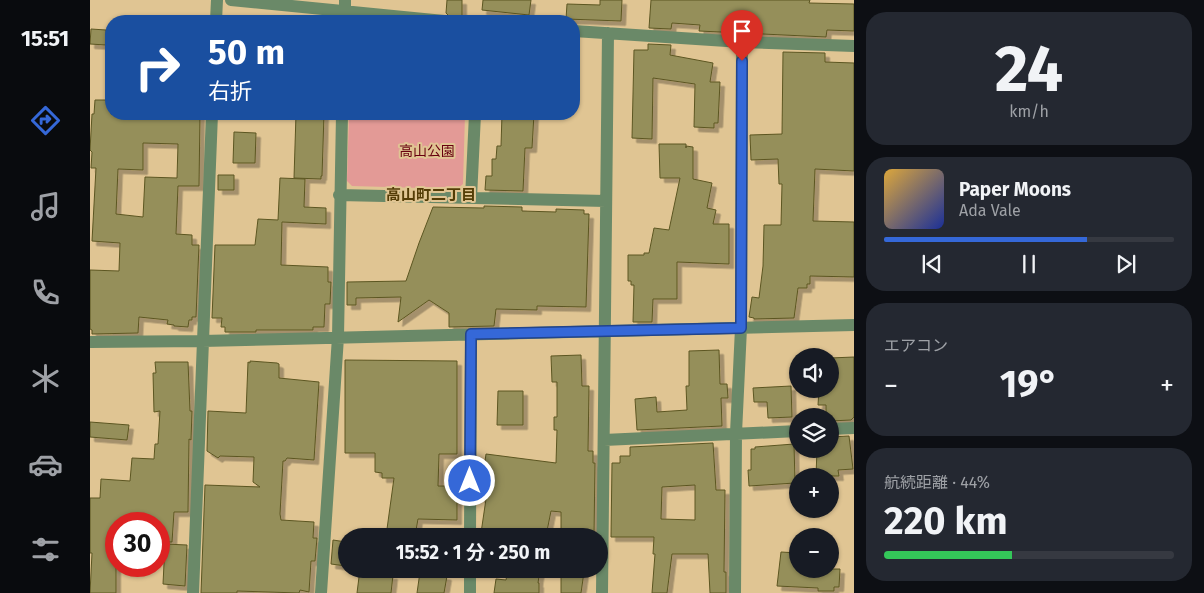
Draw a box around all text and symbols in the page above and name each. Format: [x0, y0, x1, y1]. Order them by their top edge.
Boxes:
pin [721, 10, 763, 61]
icon: arrive [728, 17, 756, 45]
text: 15:51 [21, 25, 69, 52]
text: 24 [995, 30, 1063, 108]
text: 50 m [208, 31, 285, 73]
icon: right [125, 35, 190, 100]
text: 右折 [208, 78, 252, 105]
text: km/h [1009, 102, 1049, 121]
icon: directions [28, 103, 63, 138]
park label: 高山公園 [399, 143, 455, 160]
text: Paper Moons [959, 178, 1071, 201]
district label: 高山町二丁目 [386, 186, 476, 204]
icon: music [28, 189, 63, 224]
text: Ada Vale [959, 201, 1021, 220]
icon: previous [918, 250, 946, 278]
icon: pause [1015, 250, 1043, 278]
icon: next [1112, 250, 1140, 278]
icon: phone [28, 275, 63, 310]
text: エアコン [884, 336, 948, 355]
map controls [789, 348, 839, 578]
button: sound [789, 348, 839, 398]
icon: climate [28, 361, 63, 396]
text: 19° [1000, 361, 1058, 407]
text: − [884, 369, 898, 402]
text: + [1160, 369, 1174, 402]
button: layers [789, 408, 839, 458]
icon: car [28, 447, 63, 482]
position arrow [443, 454, 495, 506]
button: + [789, 468, 839, 518]
text: 航続距離 · 44% [884, 473, 990, 492]
text: 220 km [884, 498, 1008, 544]
speed limit sign: 30 [105, 512, 170, 577]
button: − [789, 528, 839, 578]
icon: filters [28, 532, 63, 567]
text: 15:52 · 1 分 · 250 m [396, 541, 550, 564]

